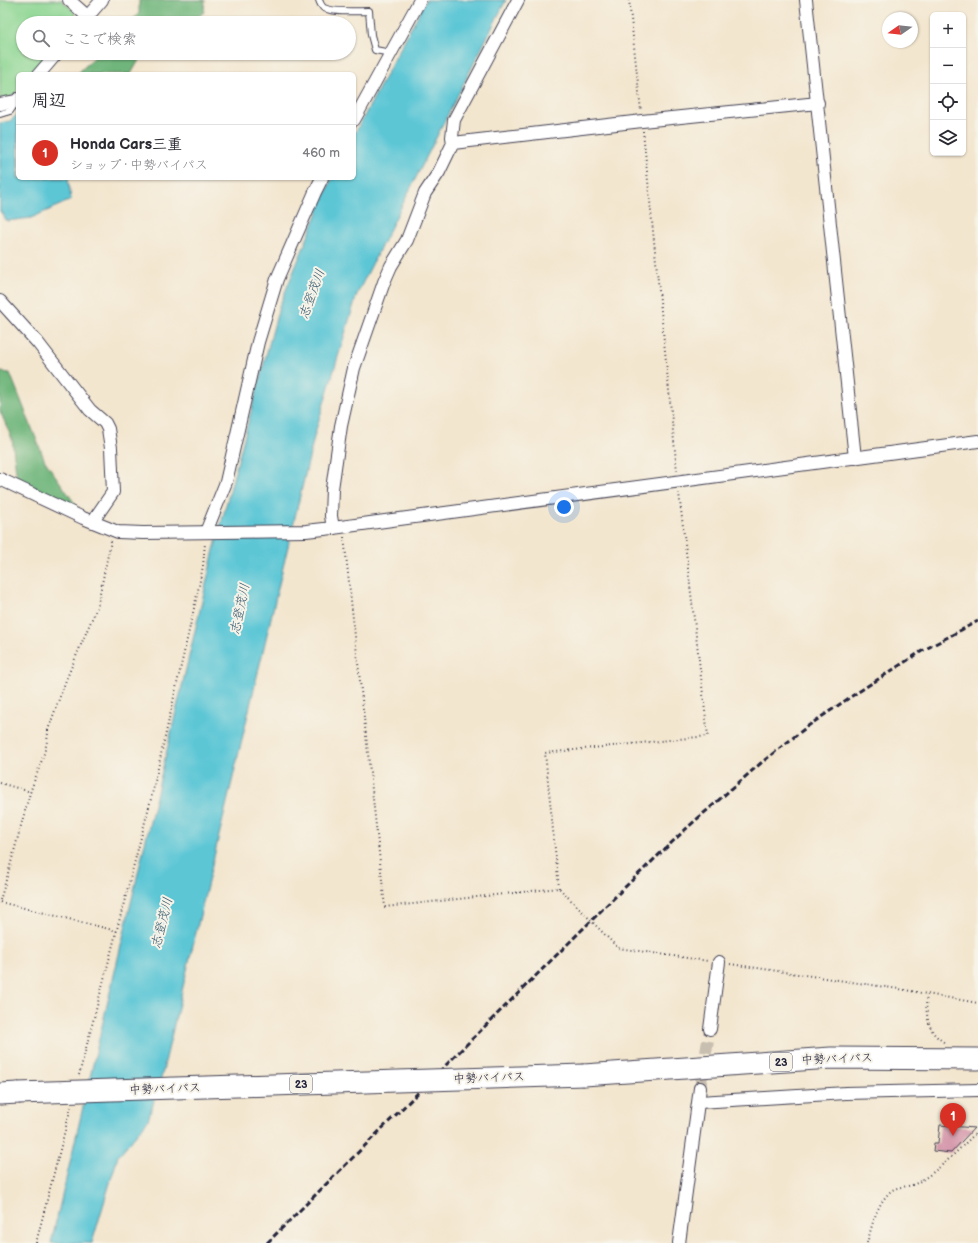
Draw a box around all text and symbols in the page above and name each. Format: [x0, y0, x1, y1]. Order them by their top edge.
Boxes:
north arrow [882, 12, 918, 48]
map controls [930, 12, 966, 156]
button: + [930, 12, 966, 48]
search box [16, 16, 356, 60]
icon: search [30, 27, 52, 49]
text: ここで検索 [62, 30, 137, 49]
button: − [930, 48, 966, 84]
button: locate [930, 84, 966, 120]
text: 周辺 [32, 91, 66, 111]
button: layers [930, 120, 966, 156]
text: Honda Cars三重 [70, 135, 182, 154]
text: 1 [42, 145, 48, 161]
text: 460 m [302, 145, 340, 161]
text: ショップ · 中勢バイパス [70, 157, 208, 173]
water label: 志登茂川 [296, 267, 328, 321]
your location [554, 497, 574, 517]
water label: 志登茂川 [227, 582, 253, 636]
water label: 志登茂川 [148, 896, 176, 950]
street label: 中勢バイパス [801, 1050, 873, 1068]
road number: 23 [770, 1053, 792, 1071]
street label: 中勢バイパス [453, 1069, 525, 1087]
road number: 23 [290, 1075, 312, 1093]
street label: 中勢バイパス [129, 1080, 201, 1098]
pin: 1 [940, 1103, 966, 1136]

